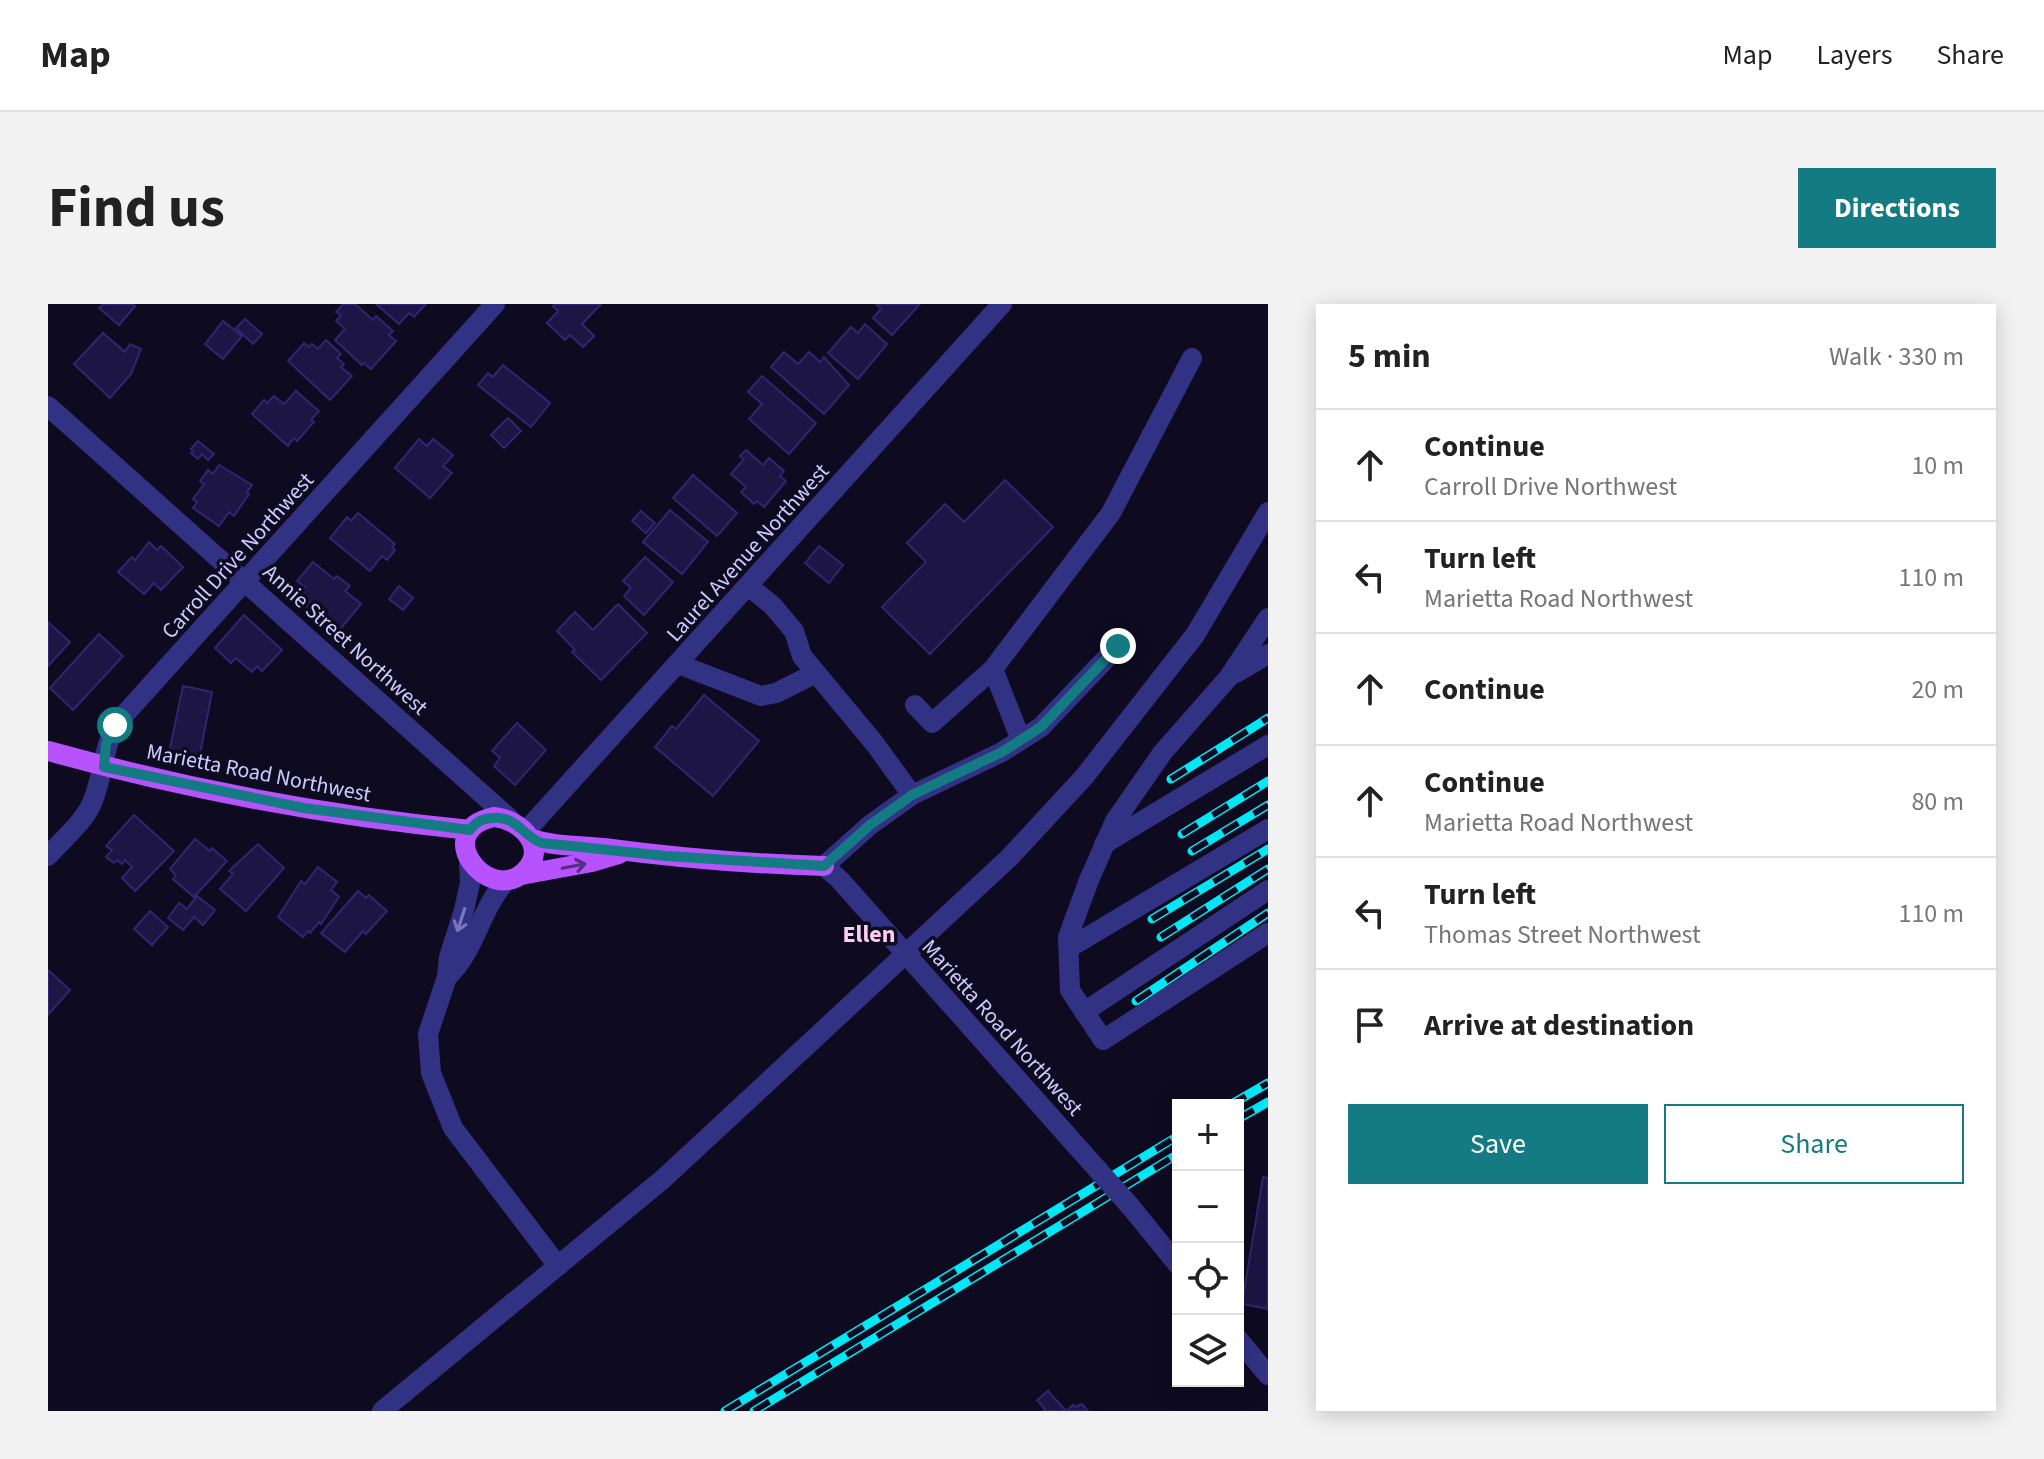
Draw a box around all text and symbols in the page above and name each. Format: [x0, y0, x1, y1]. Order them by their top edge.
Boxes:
text: Map [40, 28, 111, 82]
text: Map [1722, 35, 1772, 75]
text: Layers [1816, 35, 1892, 75]
text: Share [1936, 35, 2004, 75]
button: Directions [1798, 168, 1996, 248]
text: Find us [48, 169, 225, 248]
text: 5 min [1348, 332, 1431, 381]
text: Walk · 330 m [1829, 338, 1964, 375]
text: Continue [1424, 425, 1545, 468]
icon: ahead [1348, 443, 1392, 487]
text: 10 m [1911, 447, 1964, 484]
street label: Laurel Avenue Northwest [659, 456, 837, 649]
street label: Carroll Drive Northwest [154, 465, 322, 646]
text: Carroll Drive Northwest [1424, 468, 1677, 505]
text: Turn left [1424, 537, 1536, 580]
icon: left [1348, 555, 1392, 599]
street label: Annie Street Northwest [256, 557, 435, 723]
text: 110 m [1898, 559, 1964, 596]
text: Marietta Road Northwest [1424, 580, 1693, 617]
route end [1100, 628, 1136, 664]
icon: ahead [1348, 667, 1392, 711]
text: Continue [1424, 668, 1545, 711]
text: 20 m [1911, 671, 1964, 708]
route start [97, 707, 133, 743]
street label: Marietta Road Northwest [144, 736, 374, 811]
text: Continue [1424, 761, 1545, 804]
icon: ahead [1348, 779, 1392, 823]
text: 80 m [1911, 783, 1964, 820]
text: Marietta Road Northwest [1424, 804, 1693, 841]
one-way arrow [561, 857, 587, 872]
text: Turn left [1424, 873, 1536, 916]
icon: left [1348, 891, 1392, 935]
text: 110 m [1898, 895, 1964, 932]
one-way arrow [453, 906, 468, 932]
text: Thomas Street Northwest [1424, 916, 1701, 953]
district label: Ellen [842, 917, 896, 952]
street label: Marietta Road Northwest [914, 932, 1091, 1123]
icon: arrive [1348, 1003, 1392, 1047]
text: Arrive at destination [1424, 1004, 1694, 1047]
map controls [1172, 1099, 1244, 1387]
button: + [1172, 1099, 1244, 1171]
button: Save [1348, 1104, 1648, 1184]
button: Share [1664, 1104, 1964, 1184]
button: − [1172, 1171, 1244, 1243]
button: locate [1172, 1243, 1244, 1315]
button: layers [1172, 1315, 1244, 1387]

